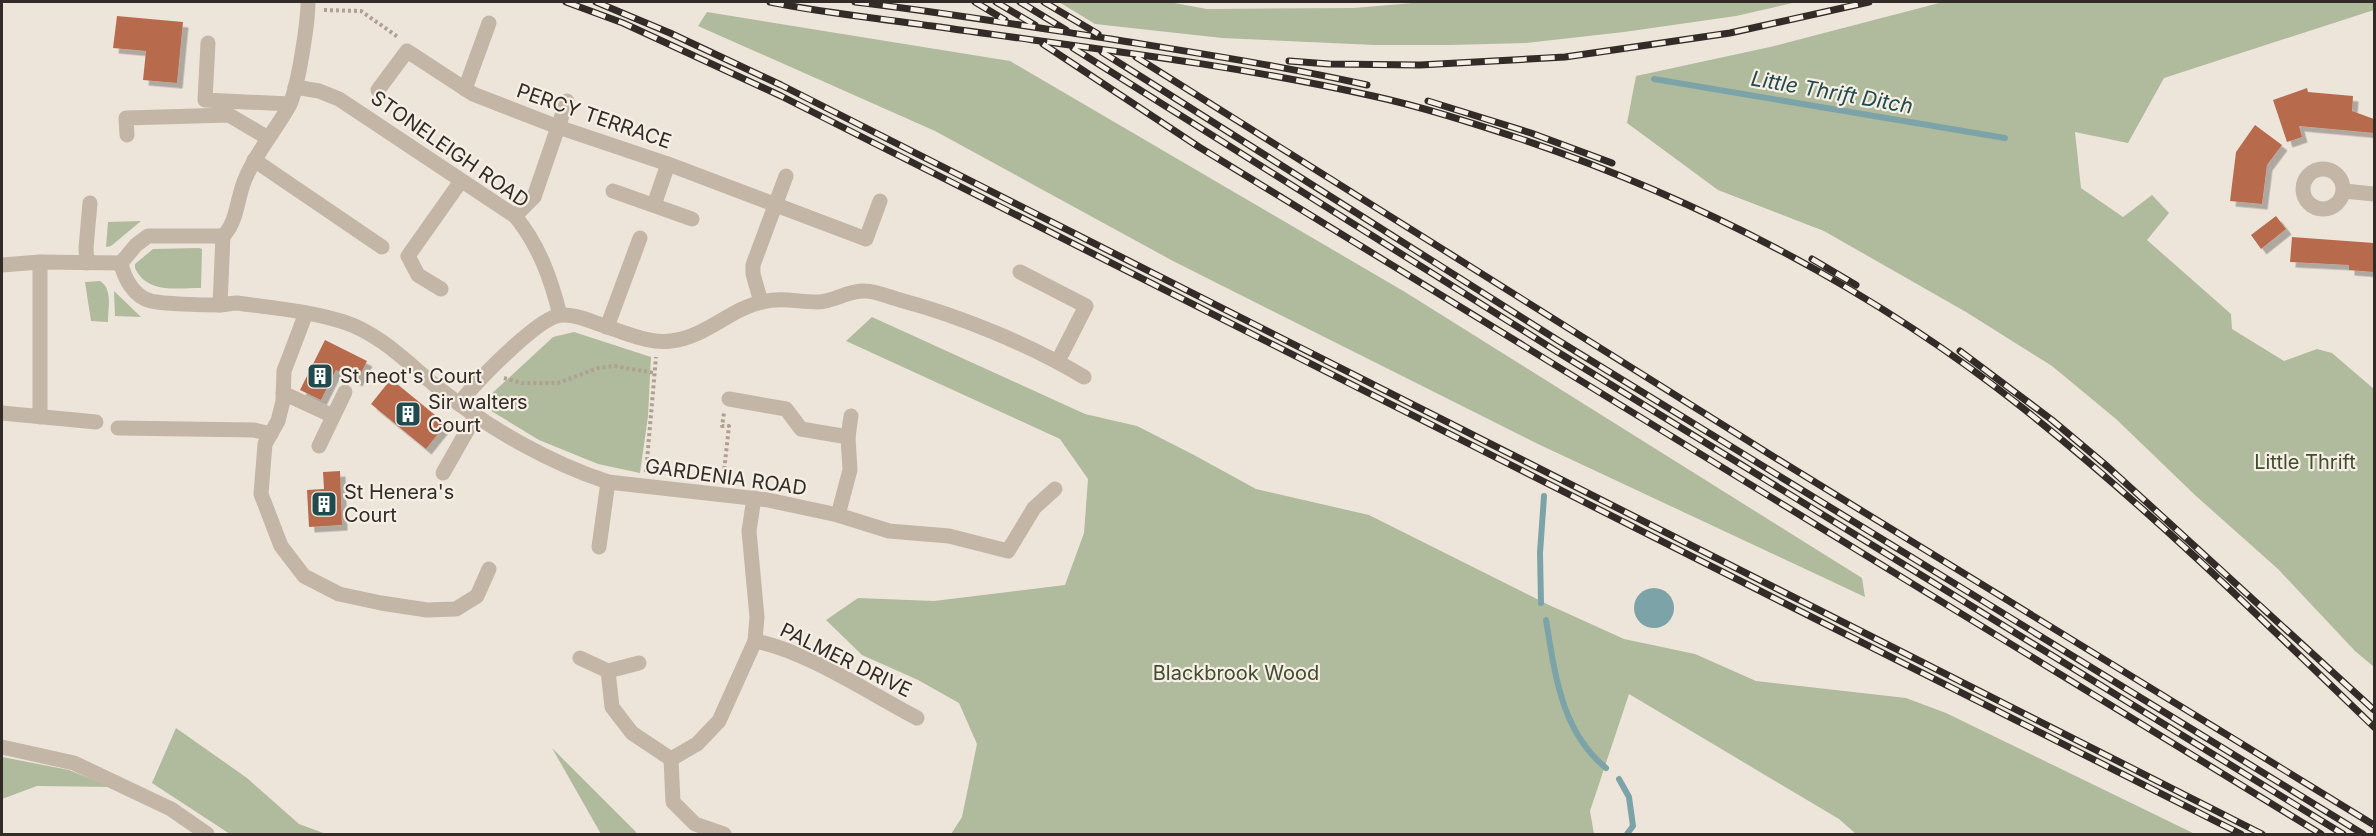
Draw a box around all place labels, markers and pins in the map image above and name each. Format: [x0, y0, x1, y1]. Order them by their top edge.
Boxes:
building icon: St neot's Court [305, 361, 335, 391]
place label: St neot's Court [340, 364, 482, 388]
place label: Sir walters Court [428, 390, 528, 437]
building icon: Sir walters Court [393, 399, 423, 429]
place label: St Henera's Court [344, 480, 454, 527]
building icon: St Henera's Court [309, 489, 339, 519]

